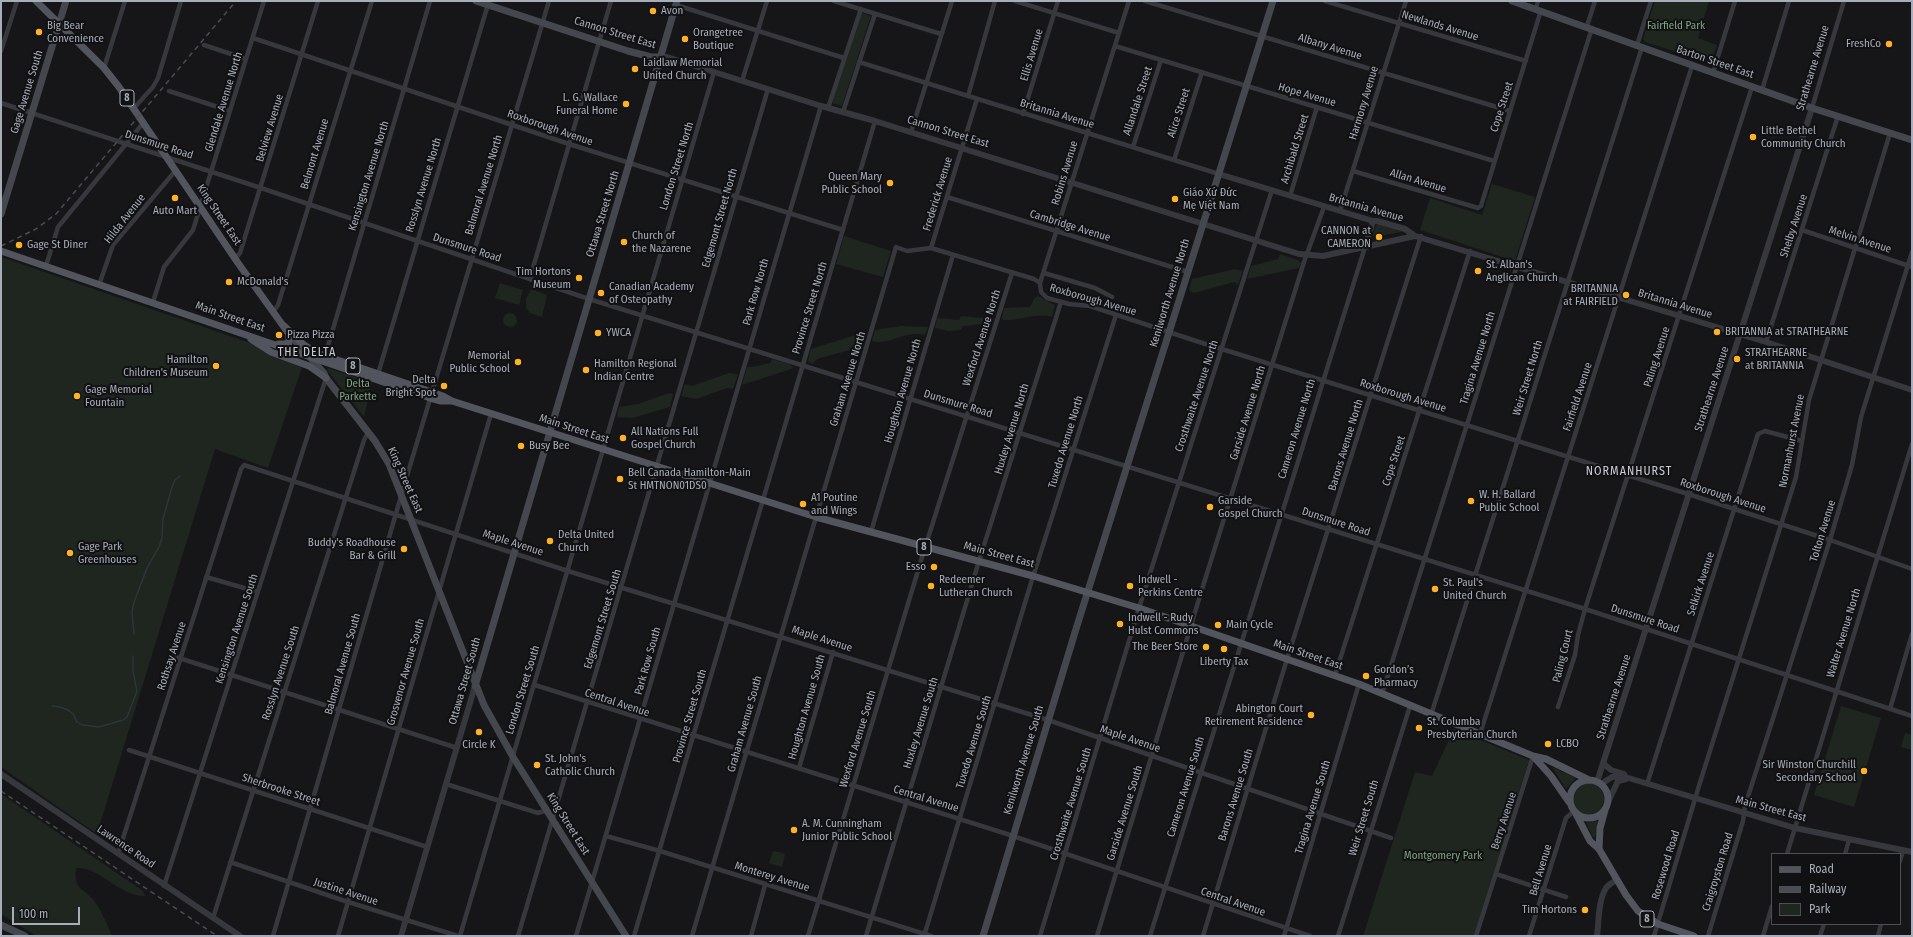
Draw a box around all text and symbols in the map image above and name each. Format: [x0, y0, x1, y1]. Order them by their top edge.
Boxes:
place label: Avon [661, 4, 683, 18]
marker: Avon [648, 6, 658, 16]
street label: Newlands Avenue [1400, 8, 1480, 44]
street label: Cannon Street East [572, 14, 658, 52]
place label: Big Bear Convenience [47, 19, 104, 45]
park label: Fairfield Park [1647, 19, 1705, 33]
street label: Strathearne Avenue [1794, 24, 1832, 112]
place label: Orangetree Boutique [693, 26, 743, 52]
marker: Big Bear Convenience [34, 27, 44, 37]
street label: Ellis Avenue [1018, 27, 1046, 83]
street label: Albany Avenue [1296, 31, 1364, 63]
marker: Orangetree Boutique [680, 34, 690, 44]
place label: FreshCo [1846, 37, 1881, 51]
marker: FreshCo [1884, 39, 1894, 49]
street label: Barton Street East [1675, 43, 1755, 81]
street label: Gage Avenue South [8, 49, 46, 135]
street label: Glendale Avenue North [203, 50, 245, 154]
place label: Laidlaw Memorial United Church [643, 56, 722, 82]
marker: Laidlaw Memorial United Church [630, 64, 640, 74]
street label: Allandale Street [1121, 65, 1155, 137]
street label: Harmony Avenue [1347, 65, 1381, 141]
street label: Hope Avenue [1277, 80, 1337, 110]
street label: Cope Street [1488, 80, 1516, 134]
street label: Alice Street [1165, 87, 1193, 139]
road number: 8 [120, 90, 134, 106]
place label: L. G. Wallace Funeral Home [556, 91, 618, 117]
street label: Belview Avenue [253, 93, 287, 163]
street label: Britannia Avenue [1018, 96, 1096, 132]
marker: L. G. Wallace Funeral Home [621, 99, 631, 109]
street label: Roxborough Avenue [505, 107, 595, 149]
street label: Cannon Street East [905, 113, 991, 151]
street label: Archibald Street [1278, 113, 1312, 185]
street label: Belmont Avenue [298, 117, 332, 191]
street label: Kensington Avenue North [346, 119, 392, 233]
street label: London Street North [657, 120, 697, 212]
place label: Little Bethel Community Church [1761, 124, 1846, 150]
street label: Dunsmure Road [123, 128, 195, 162]
marker: Little Bethel Community Church [1748, 132, 1758, 142]
street label: Balmoral Avenue North [462, 133, 506, 237]
street label: Rosslyn Avenue North [403, 136, 445, 234]
street label: Robins Avenue [1049, 139, 1081, 207]
street label: Frederick Avenue [920, 155, 956, 233]
street label: Allan Avenue [1388, 166, 1448, 196]
street label: Edgemont Street North [699, 167, 741, 269]
street label: Ottawa Street North [584, 169, 622, 259]
place label: Queen Mary Public School [822, 170, 882, 196]
marker: Queen Mary Public School [885, 178, 895, 188]
street label: King Street East [194, 182, 244, 248]
place label: Giáo Xứ Đức Mẹ Việt Nam [1183, 186, 1239, 212]
street label: Britannia Avenue [1327, 191, 1405, 225]
street label: Hilda Avenue [102, 192, 148, 246]
marker: Auto Mart [170, 193, 180, 203]
street label: Shelby Avenue [1778, 193, 1810, 259]
marker: Giáo Xứ Đức Mẹ Việt Nam [1170, 194, 1180, 204]
place label: Auto Mart [153, 204, 197, 218]
street label: Cambridge Avenue [1028, 207, 1112, 245]
place label: CANNON at CAMERON [1321, 224, 1371, 250]
street label: Melvin Avenue [1827, 224, 1893, 256]
place label: Church of the Nazarene [632, 229, 691, 255]
street label: Dunsmure Road [431, 231, 503, 265]
marker: CANNON at CAMERON [1374, 232, 1384, 242]
marker: Church of the Nazarene [619, 237, 629, 247]
street label: Kenilworth Avenue North [1147, 237, 1193, 349]
place label: Gage St Diner [27, 238, 87, 252]
marker: Gage St Diner [14, 240, 24, 250]
street label: Park Row North [740, 257, 772, 327]
place label: St. Alban's Anglican Church [1486, 258, 1558, 284]
street label: Province Street North [790, 260, 830, 356]
place label: Tim Hortons Museum [516, 265, 571, 291]
marker: St. Alban's Anglican Church [1473, 266, 1483, 276]
marker: Tim Hortons Museum [574, 273, 584, 283]
place label: McDonald's [237, 275, 288, 289]
marker: McDonald's [224, 277, 234, 287]
place label: Canadian Academy of Osteopathy [609, 280, 694, 306]
street label: Roxborough Avenue [1048, 281, 1138, 319]
place label: BRITANNIA at FAIRFIELD [1563, 282, 1618, 308]
street label: Britannia Avenue [1636, 286, 1714, 322]
marker: Canadian Academy of Osteopathy [596, 288, 606, 298]
street label: Wexford Avenue North [960, 288, 1004, 388]
marker: BRITANNIA at FAIRFIELD [1621, 290, 1631, 300]
street label: Main Street East [194, 299, 266, 335]
street label: Tragina Avenue North [1458, 310, 1498, 406]
street label: Paling Avenue [1641, 325, 1673, 389]
place label: BRITANNIA at STRATHEARNE [1725, 325, 1848, 339]
place label: YWCA [606, 326, 631, 340]
marker: BRITANNIA at STRATHEARNE [1712, 327, 1722, 337]
place label: Pizza Pizza [287, 328, 335, 342]
marker: YWCA [593, 328, 603, 338]
marker: Pizza Pizza [274, 330, 284, 340]
street label: Graham Avenue North [827, 330, 869, 428]
street label: Houghton Avenue North [882, 337, 924, 445]
street label: Crosthwaite Avenue North [1173, 338, 1221, 454]
street label: Weir Street North [1510, 339, 1546, 417]
street label: Strathearne Avenue [1692, 345, 1732, 433]
district label: THE DELTA [278, 346, 336, 360]
place label: STRATHEARNE at BRITANNIA [1745, 346, 1807, 372]
place label: Memorial Public School [450, 349, 510, 375]
place label: Hamilton Children's Museum [123, 353, 208, 379]
marker: STRATHEARNE at BRITANNIA [1732, 354, 1742, 364]
marker: Memorial Public School [513, 357, 523, 367]
place label: Hamilton Regional Indian Centre [594, 357, 677, 383]
road number: 8 [346, 358, 360, 374]
marker: Hamilton Children's Museum [211, 361, 221, 371]
street label: Fairfield Avenue [1561, 361, 1595, 433]
street label: Garside Avenue North [1227, 364, 1269, 462]
marker: Hamilton Regional Indian Centre [581, 365, 591, 375]
place label: Delta Bright Spot [386, 373, 436, 399]
park label: Delta Parkette [339, 377, 377, 403]
street label: Cameron Avenue North [1276, 377, 1318, 481]
street label: Roxborough Avenue [1358, 377, 1448, 415]
marker: Delta Bright Spot [439, 381, 449, 391]
street label: Huxley Avenue North [992, 382, 1032, 476]
place label: Gage Memorial Fountain [85, 383, 152, 409]
street label: Dunsmure Road [922, 387, 994, 421]
marker: Gage Memorial Fountain [72, 391, 82, 401]
street label: Normanhurst Avenue [1776, 393, 1808, 489]
street label: Tuxedo Avenue North [1046, 394, 1086, 490]
street label: Barons Avenue North [1326, 398, 1366, 492]
street label: Main Street East [537, 412, 611, 446]
place label: All Nations Full Gospel Church [631, 425, 698, 451]
marker: All Nations Full Gospel Church [618, 433, 628, 443]
street label: Cope Street [1380, 434, 1408, 488]
place label: Busy Bee [529, 439, 570, 453]
marker: Busy Bee [516, 441, 526, 451]
street label: King Street East [385, 445, 425, 515]
district label: NORMANHURST [1586, 465, 1672, 479]
place label: Bell Canada Hamilton-Main St HMTNON01DS0 [628, 466, 751, 492]
marker: Bell Canada Hamilton-Main St HMTNON01DS0 [615, 474, 625, 484]
street label: Roxborough Avenue [1678, 476, 1768, 516]
place label: W. H. Ballard Public School [1479, 488, 1539, 514]
place label: A1 Poutine and Wings [811, 491, 858, 517]
place label: Garside Gospel Church [1218, 494, 1283, 520]
marker: W. H. Ballard Public School [1466, 496, 1476, 506]
marker: A1 Poutine and Wings [798, 499, 808, 509]
street label: Tolton Avenue [1807, 499, 1839, 563]
marker: Garside Gospel Church [1205, 502, 1215, 512]
street label: Dunsmure Road [1300, 505, 1372, 539]
street label: Maple Avenue [481, 527, 545, 559]
place label: Delta United Church [558, 528, 614, 554]
place label: Buddy's Roadhouse Bar & Grill [308, 536, 396, 562]
marker: Delta United Church [545, 536, 555, 546]
road number: 8 [917, 539, 931, 555]
street label: Main Street East [962, 539, 1036, 571]
place label: Gage Park Greenhouses [78, 540, 137, 566]
marker: Buddy's Roadhouse Bar & Grill [399, 544, 409, 554]
marker: Gage Park Greenhouses [65, 548, 75, 558]
street label: Selkirk Avenue [1684, 550, 1718, 618]
place label: Esso [906, 560, 926, 574]
marker: Esso [929, 562, 939, 572]
street label: Edgemont Street South [582, 568, 624, 670]
street label: Kensington Avenue South [213, 572, 261, 686]
place label: Redeemer Lutheran Church [939, 573, 1013, 599]
place label: Indwell - Perkins Centre [1138, 573, 1203, 599]
place label: St. Paul's United Church [1443, 576, 1506, 602]
marker: Redeemer Lutheran Church [926, 581, 936, 591]
marker: Indwell - Perkins Centre [1125, 581, 1135, 591]
marker: St. Paul's United Church [1430, 584, 1440, 594]
street label: Walter Avenue North [1824, 587, 1864, 679]
street label: Dunsmure Road [1609, 602, 1681, 636]
place label: Indwell - Rudy Hulst Commons [1128, 611, 1199, 637]
street label: Balmoral Avenue South [322, 612, 364, 716]
street label: Grosvenor Avenue South [384, 617, 428, 727]
place label: Main Cycle [1226, 618, 1273, 632]
marker: Indwell - Rudy Hulst Commons [1115, 619, 1125, 629]
street label: Rothsay Avenue [155, 620, 189, 692]
marker: Main Cycle [1213, 620, 1223, 630]
street label: Maple Avenue [790, 623, 854, 655]
street label: Rosslyn Avenue South [259, 624, 303, 722]
street label: Park Row South [632, 626, 664, 696]
street label: Paling Court [1550, 628, 1576, 684]
street label: Ottawa Street South [446, 636, 484, 726]
street label: Main Street East [1272, 637, 1344, 673]
place label: The Beer Store [1132, 640, 1198, 654]
marker: The Beer Store [1201, 642, 1211, 652]
street label: London Street South [503, 644, 543, 736]
marker: Liberty Tax [1219, 644, 1229, 654]
street label: Houghton Avenue South [786, 653, 828, 761]
street label: Strathearne Avenue [1594, 653, 1634, 741]
place label: Liberty Tax [1200, 655, 1248, 669]
place label: Gordon’s Pharmacy [1374, 663, 1418, 689]
street label: Province Street South [670, 668, 710, 764]
marker: Gordon’s Pharmacy [1361, 671, 1371, 681]
street label: Graham Avenue South [725, 674, 765, 774]
street label: Huxley Avenue South [901, 676, 941, 770]
street label: Central Avenue [583, 686, 651, 720]
street label: Wexford Avenue South [837, 689, 879, 789]
street label: Tuxedo Avenue South [954, 694, 994, 790]
place label: Abington Court Retirement Residence [1205, 702, 1303, 728]
street label: Kenilworth Avenue South [1001, 704, 1047, 816]
marker: Abington Court Retirement Residence [1306, 710, 1316, 720]
place label: St. Columba Presbyterian Church [1427, 715, 1517, 741]
street label: Maple Avenue [1098, 723, 1162, 755]
marker: St. Columba Presbyterian Church [1414, 723, 1424, 733]
marker: Circle K [474, 727, 484, 737]
street label: Cameron Avenue South [1164, 735, 1208, 839]
place label: LCBO [1556, 737, 1579, 751]
place label: Circle K [462, 738, 496, 752]
marker: LCBO [1543, 739, 1553, 749]
street label: Crosthwaite Avenue South [1048, 746, 1094, 862]
street label: Barons Avenue South [1216, 747, 1256, 843]
place label: St. John's Catholic Church [545, 752, 615, 778]
place label: Sir Winston Churchill Secondary School [1763, 758, 1856, 784]
street label: Tragina Avenue South [1292, 759, 1334, 855]
marker: St. John's Catholic Church [532, 760, 542, 770]
street label: Garside Avenue South [1104, 764, 1146, 862]
marker: Sir Winston Churchill Secondary School [1859, 766, 1869, 776]
street label: Sherbrooke Street [240, 771, 322, 809]
street label: Weir Street South [1346, 778, 1382, 858]
street label: Central Avenue [892, 783, 960, 815]
street label: King Street East [544, 791, 592, 857]
street label: Berry Avenue [1489, 791, 1519, 851]
street label: Main Street East [1734, 793, 1808, 825]
place label: A. M. Cunningham Junior Public School [802, 817, 892, 843]
street label: Lawrence Road [94, 823, 158, 871]
marker: A. M. Cunningham Junior Public School [789, 825, 799, 835]
street label: Rosewood Road [1649, 829, 1683, 901]
street label: Craigroyston Road [1700, 831, 1736, 913]
street label: Bell Avenue [1527, 843, 1555, 897]
park label: Montgomery Park [1404, 849, 1482, 863]
legend [1771, 853, 1901, 925]
street label: Monterey Avenue [733, 859, 811, 895]
text: Road [1809, 862, 1834, 876]
street label: Justine Avenue [312, 875, 380, 909]
text: Railway [1809, 882, 1846, 896]
street label: Central Avenue [1199, 885, 1267, 919]
scale bar [14, 899, 82, 925]
text: Park [1809, 902, 1830, 916]
place label: Tim Hortons [1522, 903, 1577, 917]
marker: Tim Hortons [1580, 905, 1590, 915]
text: 100 m [19, 907, 48, 921]
road number: 8 [1640, 911, 1654, 927]

